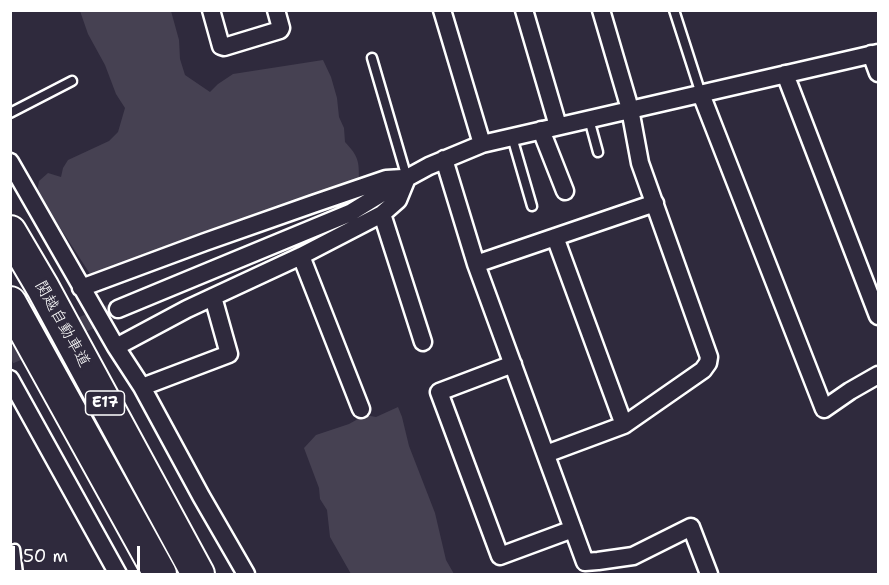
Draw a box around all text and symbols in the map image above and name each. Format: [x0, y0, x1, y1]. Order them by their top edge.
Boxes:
street label: 関越自動車道 [30, 277, 94, 371]
road number: E17 [86, 391, 124, 415]
scale bar [15, 534, 142, 572]
text: 50 m [23, 544, 68, 568]

